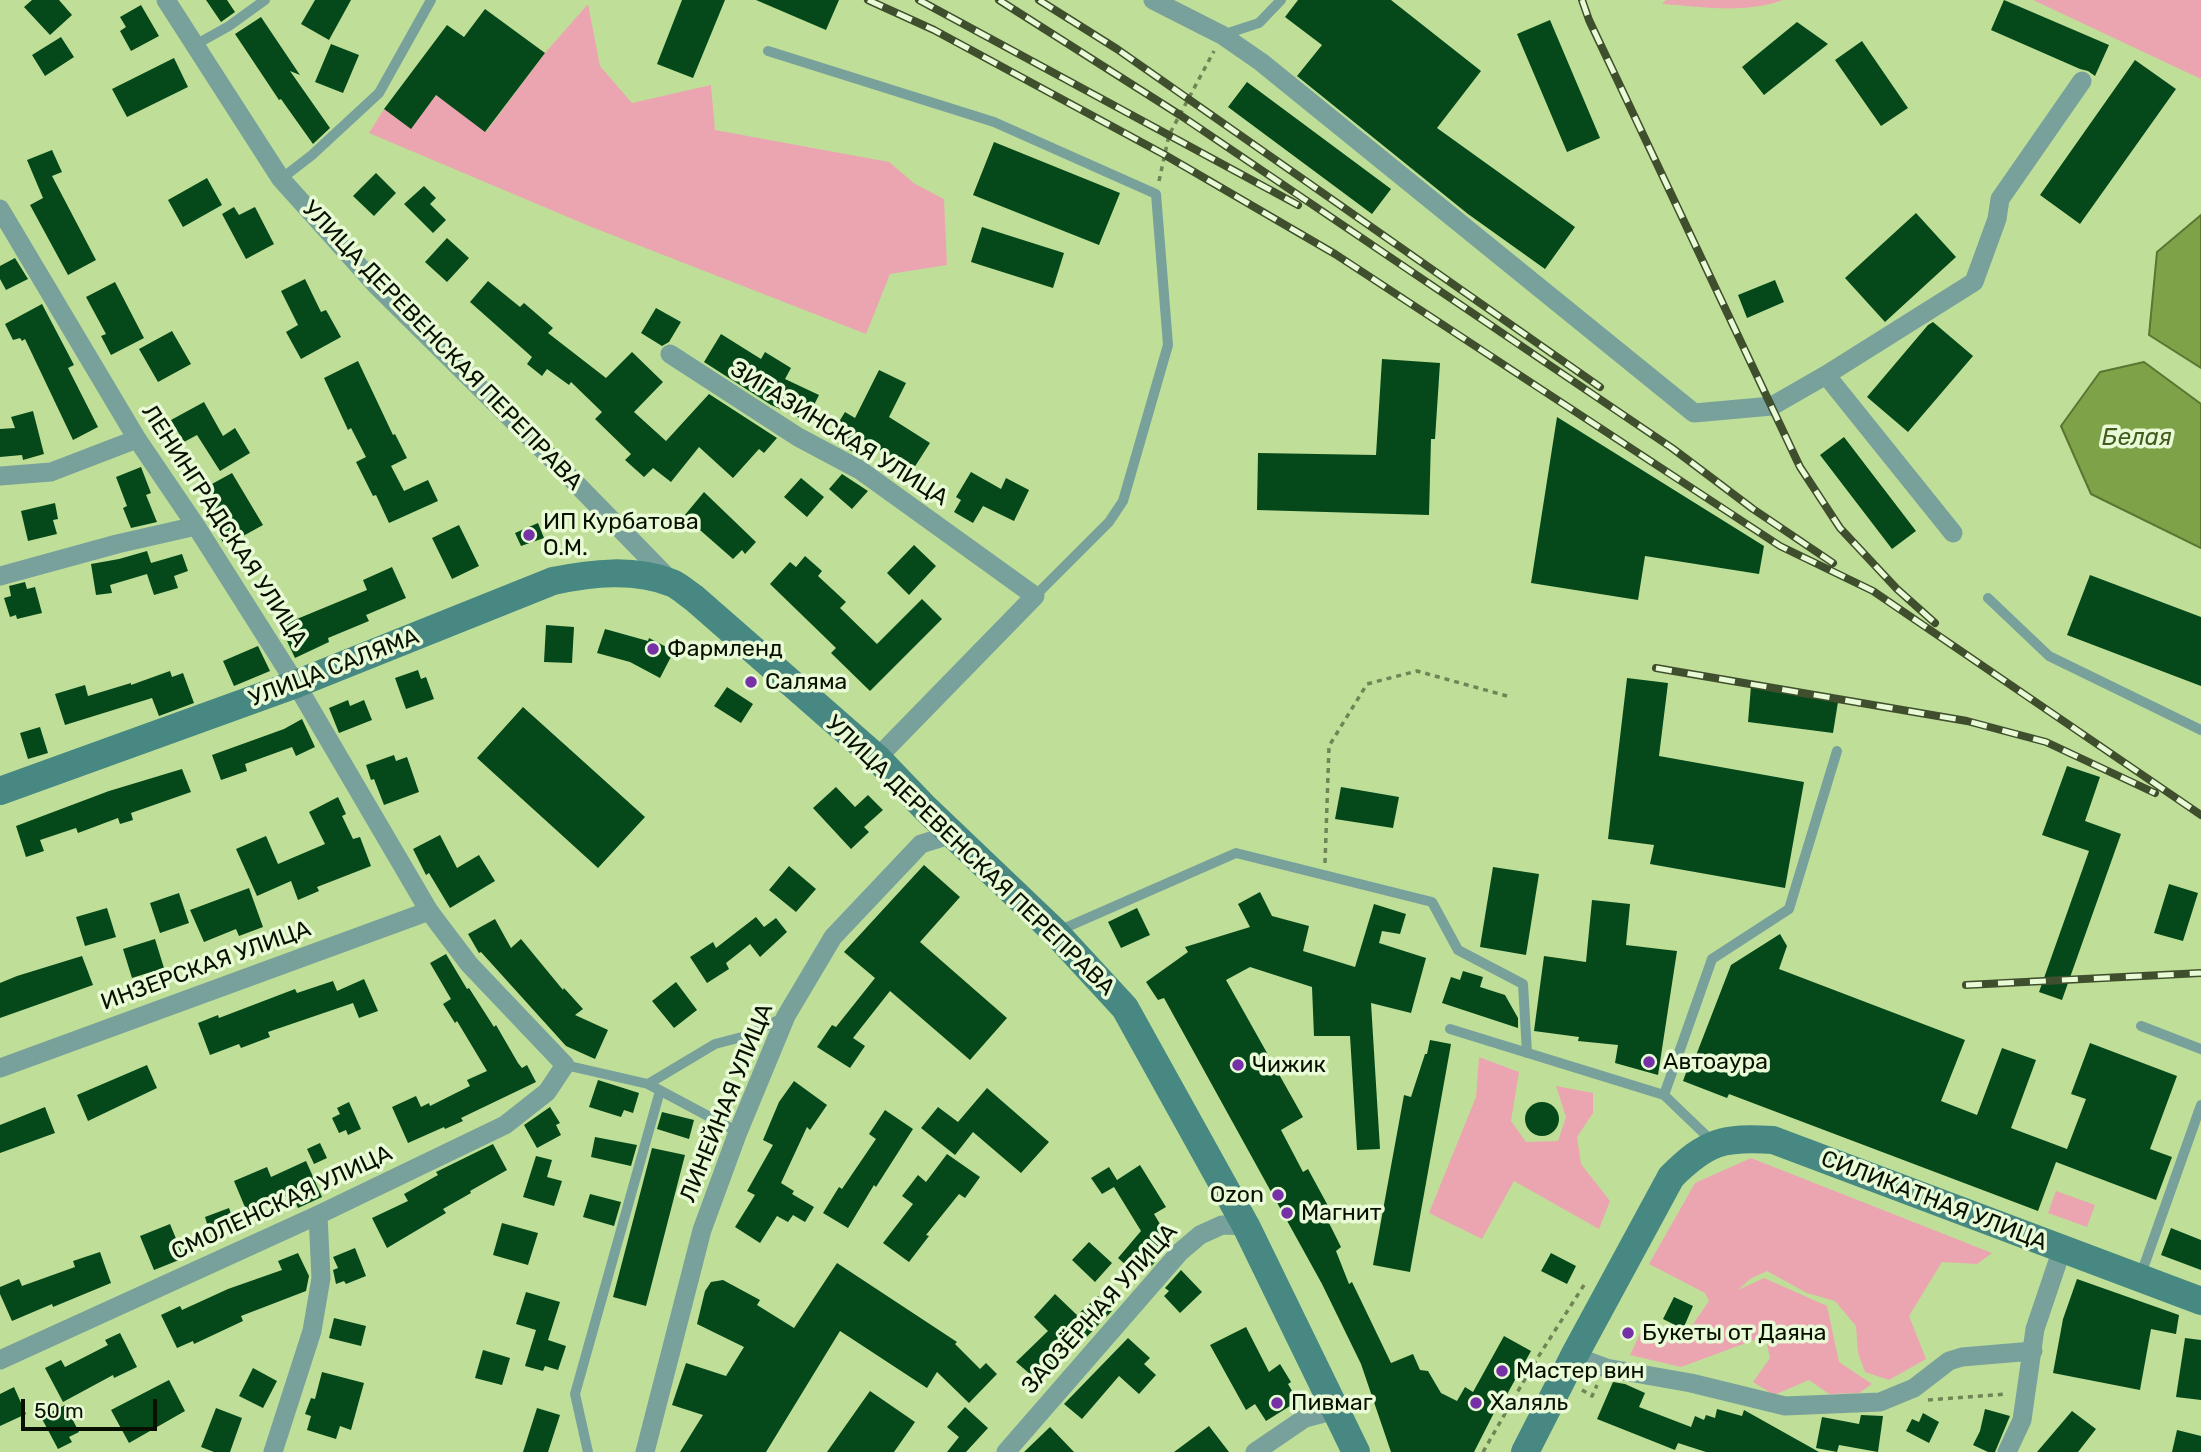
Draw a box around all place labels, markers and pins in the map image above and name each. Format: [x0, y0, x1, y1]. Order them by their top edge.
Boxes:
place label: ИП Курбатова О.М. [543, 508, 699, 562]
marker: ИП Курбатова О.М. [521, 527, 537, 543]
place label: Фармленд [667, 635, 783, 663]
marker: Фармленд [645, 641, 661, 657]
place label: Саляма [765, 668, 847, 696]
marker: Саляма [743, 674, 759, 690]
place label: Автоаура [1663, 1048, 1768, 1076]
place label: Чижик [1252, 1051, 1326, 1079]
marker: Автоаура [1641, 1054, 1657, 1070]
marker: Чижик [1230, 1057, 1246, 1073]
place label: Ozon [1210, 1181, 1264, 1209]
marker: Ozon [1270, 1187, 1286, 1203]
place label: Магнит [1301, 1199, 1382, 1227]
marker: Магнит [1279, 1205, 1295, 1221]
place label: Букеты от Даяна [1642, 1319, 1827, 1347]
marker: Букеты от Даяна [1620, 1325, 1636, 1341]
place label: Мастер вин [1516, 1357, 1645, 1385]
marker: Мастер вин [1494, 1363, 1510, 1379]
place label: Пивмаг [1291, 1389, 1373, 1417]
place label: Халяль [1490, 1389, 1568, 1417]
marker: Пивмаг [1269, 1395, 1285, 1411]
marker: Халяль [1468, 1395, 1484, 1411]

